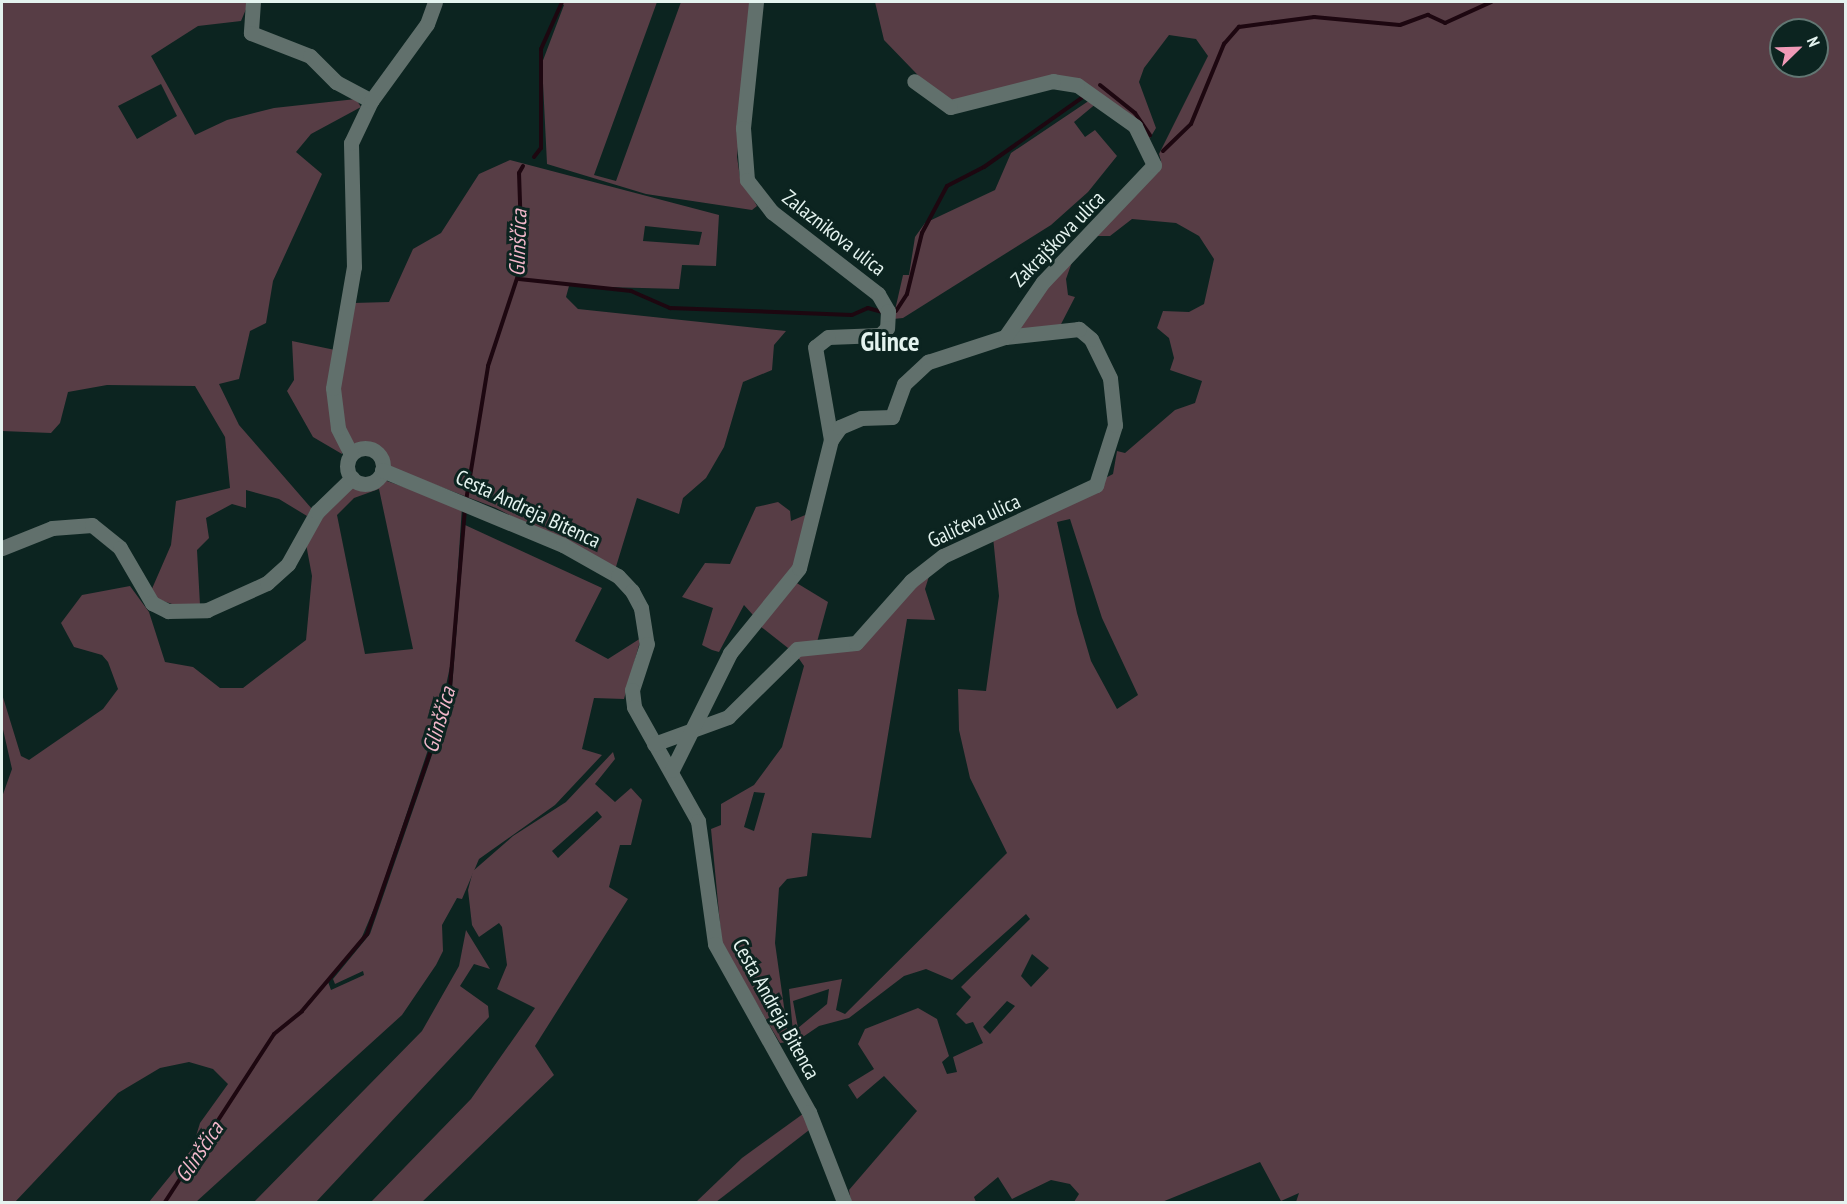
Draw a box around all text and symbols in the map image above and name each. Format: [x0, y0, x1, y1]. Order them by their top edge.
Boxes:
north arrow [1769, 18, 1829, 78]
text: N [1803, 34, 1825, 50]
street label: Zalaznikova ulica [777, 185, 891, 281]
street label: Zakrajškova ulica [1006, 186, 1110, 292]
water label: Glinščica [504, 209, 532, 277]
district label: Glince [861, 326, 919, 358]
street label: Cesta Andreja Bitenca [451, 464, 605, 554]
street label: Galičeva ulica [924, 489, 1024, 553]
water label: Glinščica [417, 684, 461, 756]
street label: Cesta Andreja Bitenca [727, 934, 825, 1084]
water label: Glinščica [169, 1117, 229, 1187]

